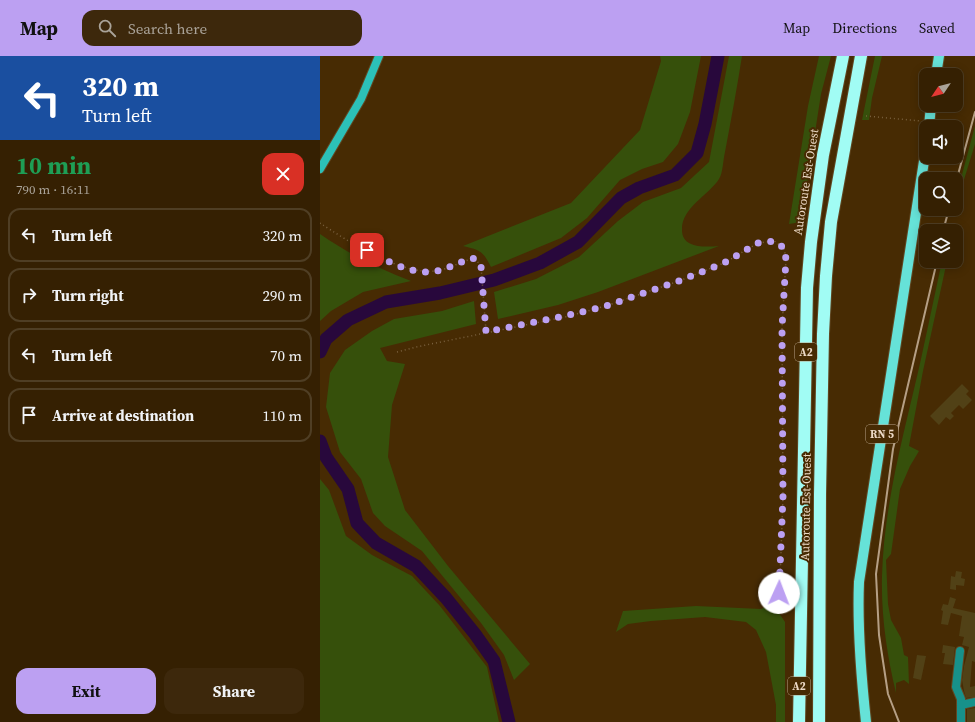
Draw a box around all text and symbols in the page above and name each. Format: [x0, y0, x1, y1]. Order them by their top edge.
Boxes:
search box [82, 10, 362, 46]
text: Map [20, 15, 58, 41]
icon: search [96, 17, 118, 39]
text: Search here [128, 18, 207, 39]
text: Map [783, 18, 810, 38]
text: Directions [832, 18, 897, 38]
text: Saved [919, 18, 955, 38]
text: 320 m [82, 67, 159, 105]
north arrow [919, 68, 963, 112]
map controls [919, 68, 963, 268]
icon: left [16, 72, 68, 124]
text: Turn left [82, 103, 152, 128]
button: sound [919, 120, 963, 164]
street label: Autoroute Est-Ouest [790, 128, 822, 236]
text: 10 min [16, 149, 91, 182]
button: close [262, 153, 304, 195]
button: search [919, 172, 963, 216]
text: 790 m · 16:11 [16, 181, 90, 198]
icon: left [18, 224, 40, 246]
button: layers [919, 224, 963, 268]
text: Turn left [52, 225, 112, 246]
text: 320 m [262, 225, 302, 246]
pin [350, 233, 384, 267]
icon: arrive [356, 239, 378, 261]
icon: right [18, 284, 40, 306]
text: Turn right [52, 285, 124, 306]
text: 290 m [262, 285, 302, 306]
road number: A2 [795, 343, 817, 361]
icon: left [18, 344, 40, 366]
text: Turn left [52, 345, 112, 366]
text: 70 m [270, 345, 302, 366]
icon: arrive [18, 404, 40, 426]
text: Arrive at destination [52, 405, 194, 426]
text: 110 m [262, 405, 302, 426]
road number: RN 5 [866, 425, 898, 443]
street label: Autoroute Est-Ouest [797, 453, 815, 561]
position arrow [758, 572, 800, 614]
button: Exit [16, 668, 156, 714]
button: Share [164, 668, 304, 714]
road number: A2 [788, 677, 810, 695]

